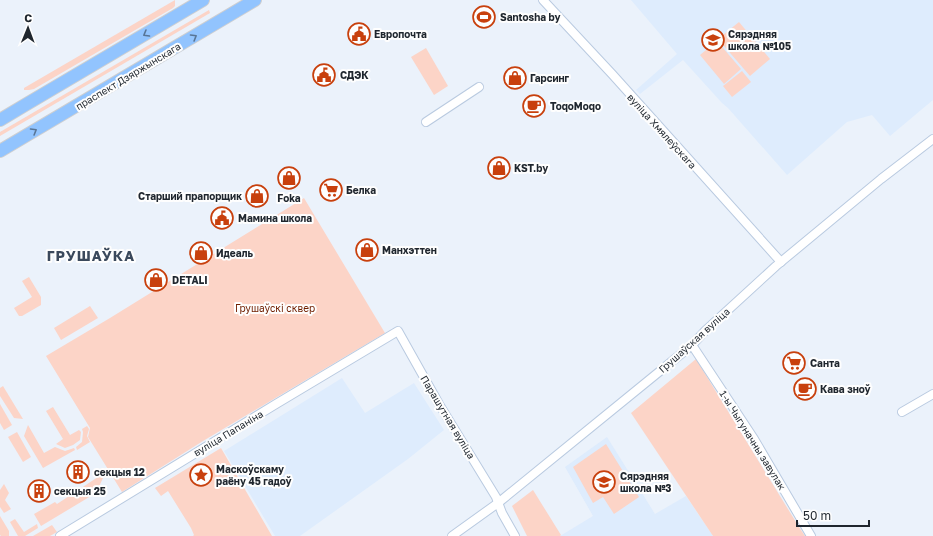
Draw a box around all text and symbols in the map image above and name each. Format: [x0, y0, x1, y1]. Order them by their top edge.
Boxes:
sports icon: Santosha by [471, 4, 497, 30]
north arrow [8, 8, 48, 48]
text: С [24, 11, 32, 24]
place label: Santosha by [500, 11, 560, 23]
public building icon: Европочта [346, 21, 372, 47]
school or university icon: Сярэдняя школа №105 [700, 27, 726, 53]
place label: Европочта [374, 28, 427, 40]
place label: Сярэдняя школа №105 [728, 28, 791, 52]
one-way arrow [142, 30, 150, 37]
one-way arrow [190, 34, 197, 41]
street label: праспект Дзяржынскага [73, 40, 183, 112]
public building icon: СДЭК [311, 62, 337, 88]
shop icon: Гарсинг [502, 65, 528, 91]
place label: СДЭК [340, 69, 369, 81]
place label: Гарсинг [530, 72, 570, 84]
street label: вуліца Хмялеўскага [625, 91, 699, 171]
cafe icon: ToqoMoqo [521, 93, 547, 119]
place label: ToqoMoqo [550, 100, 601, 112]
one-way arrow [30, 129, 37, 136]
shop icon: KST.by [486, 155, 512, 181]
place label: KST.by [514, 162, 548, 174]
shop icon: Foka [276, 165, 302, 191]
supermarket icon: Белка [318, 177, 344, 203]
shop icon: Старший прапорщик [244, 183, 270, 209]
place label: Белка [346, 184, 376, 196]
place label: Старший прапорщик [138, 190, 242, 202]
place label: Foka [277, 192, 301, 204]
public building icon: Мамина школа [209, 205, 235, 231]
place label: Мамина школа [238, 212, 312, 224]
shop icon: Манхэттен [354, 237, 380, 263]
shop icon: Идеаль [188, 240, 214, 266]
place label: Манхэттен [382, 244, 437, 256]
district label: ГРУШАЎКА [47, 247, 135, 264]
place label: Идеаль [216, 247, 253, 259]
shop icon: DETALI [143, 267, 169, 293]
place label: DETALI [172, 274, 208, 286]
park label: Грушаўскі сквер [235, 302, 315, 314]
street label: Грушаўская вуліца [656, 305, 732, 375]
supermarket icon: Санта [781, 350, 807, 376]
place label: Санта [810, 357, 840, 369]
street label: Парашутная вуліца [418, 373, 478, 461]
cafe icon: Кава зноў [792, 376, 818, 402]
place label: Кава зноў [820, 383, 871, 395]
street label: 1-ы Чыгуначны завулак [717, 388, 789, 492]
street label: вуліца Папаніна [191, 407, 265, 459]
building icon: секцыя 12 [65, 459, 91, 485]
place icon: Маскоўскаму раёну 45 гадоў [188, 462, 214, 488]
place label: Маскоўскаму раёну 45 гадоў [216, 463, 291, 487]
place label: секцыя 12 [94, 466, 145, 478]
school or university icon: Сярэдняя школа №3 [591, 469, 617, 495]
place label: Сярэдняя школа №3 [620, 470, 671, 494]
building icon: секцыя 25 [26, 478, 52, 504]
place label: секцыя 25 [54, 485, 106, 497]
scale bar [797, 502, 869, 528]
text: 50 m [803, 508, 831, 523]

